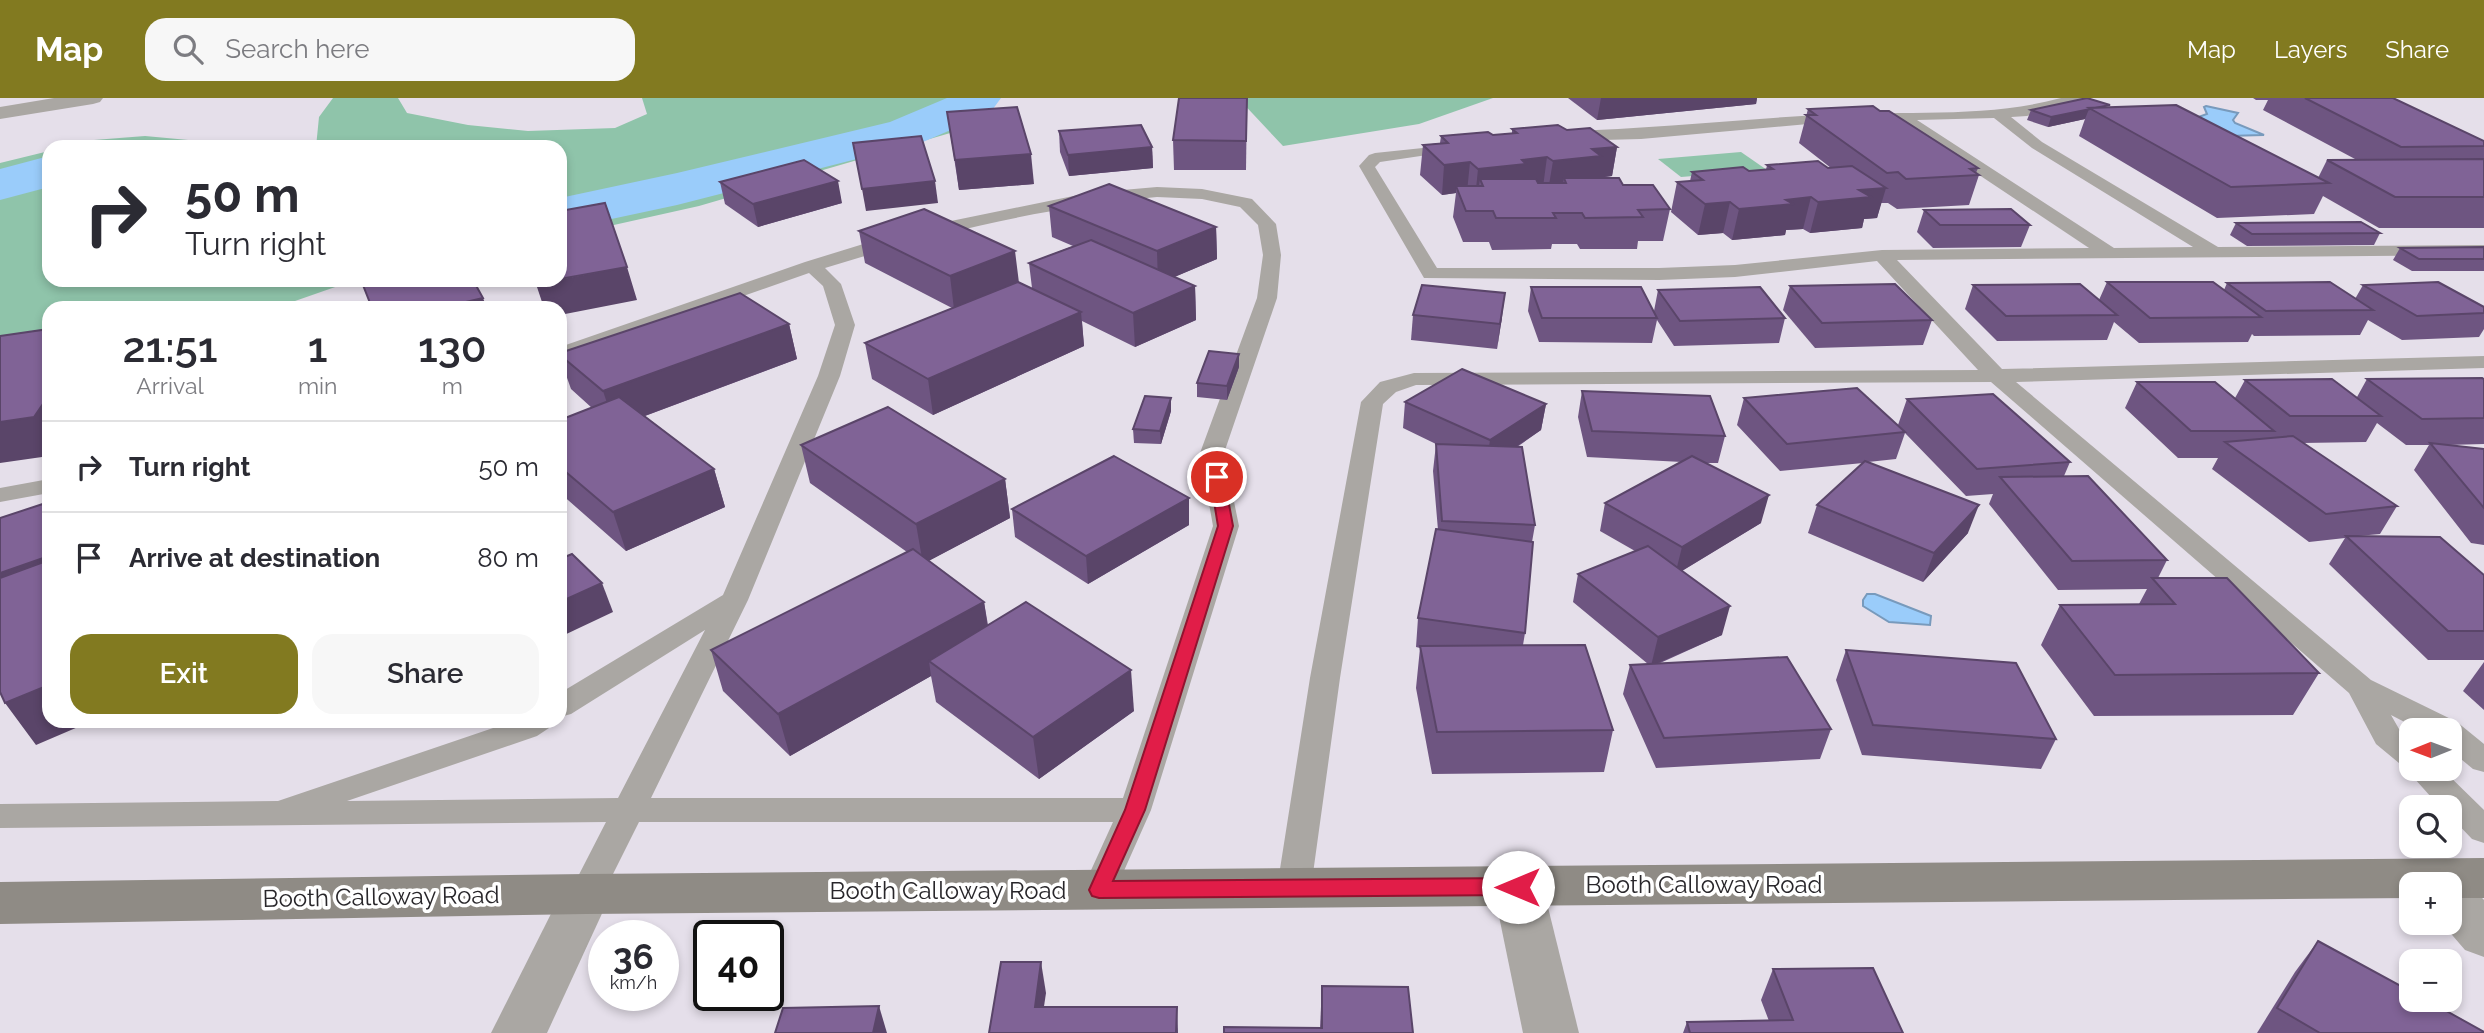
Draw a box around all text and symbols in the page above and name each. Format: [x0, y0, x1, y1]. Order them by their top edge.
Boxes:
search box [145, 18, 635, 81]
text: Map [35, 30, 103, 69]
icon: search [169, 30, 207, 68]
text: Search here [225, 34, 370, 64]
text: Map [2187, 35, 2236, 64]
text: Layers [2274, 35, 2347, 64]
text: Share [2385, 35, 2449, 64]
text: 50 m [185, 166, 300, 223]
icon: right [70, 168, 161, 259]
text: Turn right [185, 225, 326, 262]
text: 21:51 [122, 323, 218, 372]
text: 1 [308, 323, 328, 372]
text: 130 [418, 323, 487, 372]
text: Arrival [136, 372, 204, 399]
text: min [298, 372, 338, 399]
text: m [442, 372, 463, 399]
pin [1187, 447, 1247, 507]
icon: right [70, 448, 108, 486]
text: Turn right [129, 452, 250, 482]
text: 50 m [478, 452, 539, 482]
icon: arrive [1198, 458, 1236, 496]
icon: arrive [70, 539, 108, 577]
text: Arrive at destination [129, 543, 380, 573]
text: 80 m [477, 543, 539, 573]
button: Exit [70, 634, 298, 714]
button: Share [312, 634, 539, 714]
north arrow [2399, 718, 2462, 780]
map controls [2399, 718, 2462, 1012]
button: search [2399, 795, 2462, 858]
position arrow [1481, 850, 1555, 924]
street label: Booth Calloway Road [1586, 870, 1822, 899]
button: + [2399, 872, 2462, 935]
street label: Booth Calloway Road [830, 876, 1066, 905]
street label: Booth Calloway Road [262, 880, 500, 913]
speed limit sign: 40 [693, 920, 784, 1011]
text: 36 [613, 936, 654, 977]
button: − [2399, 949, 2462, 1012]
text: km/h [610, 972, 657, 993]

